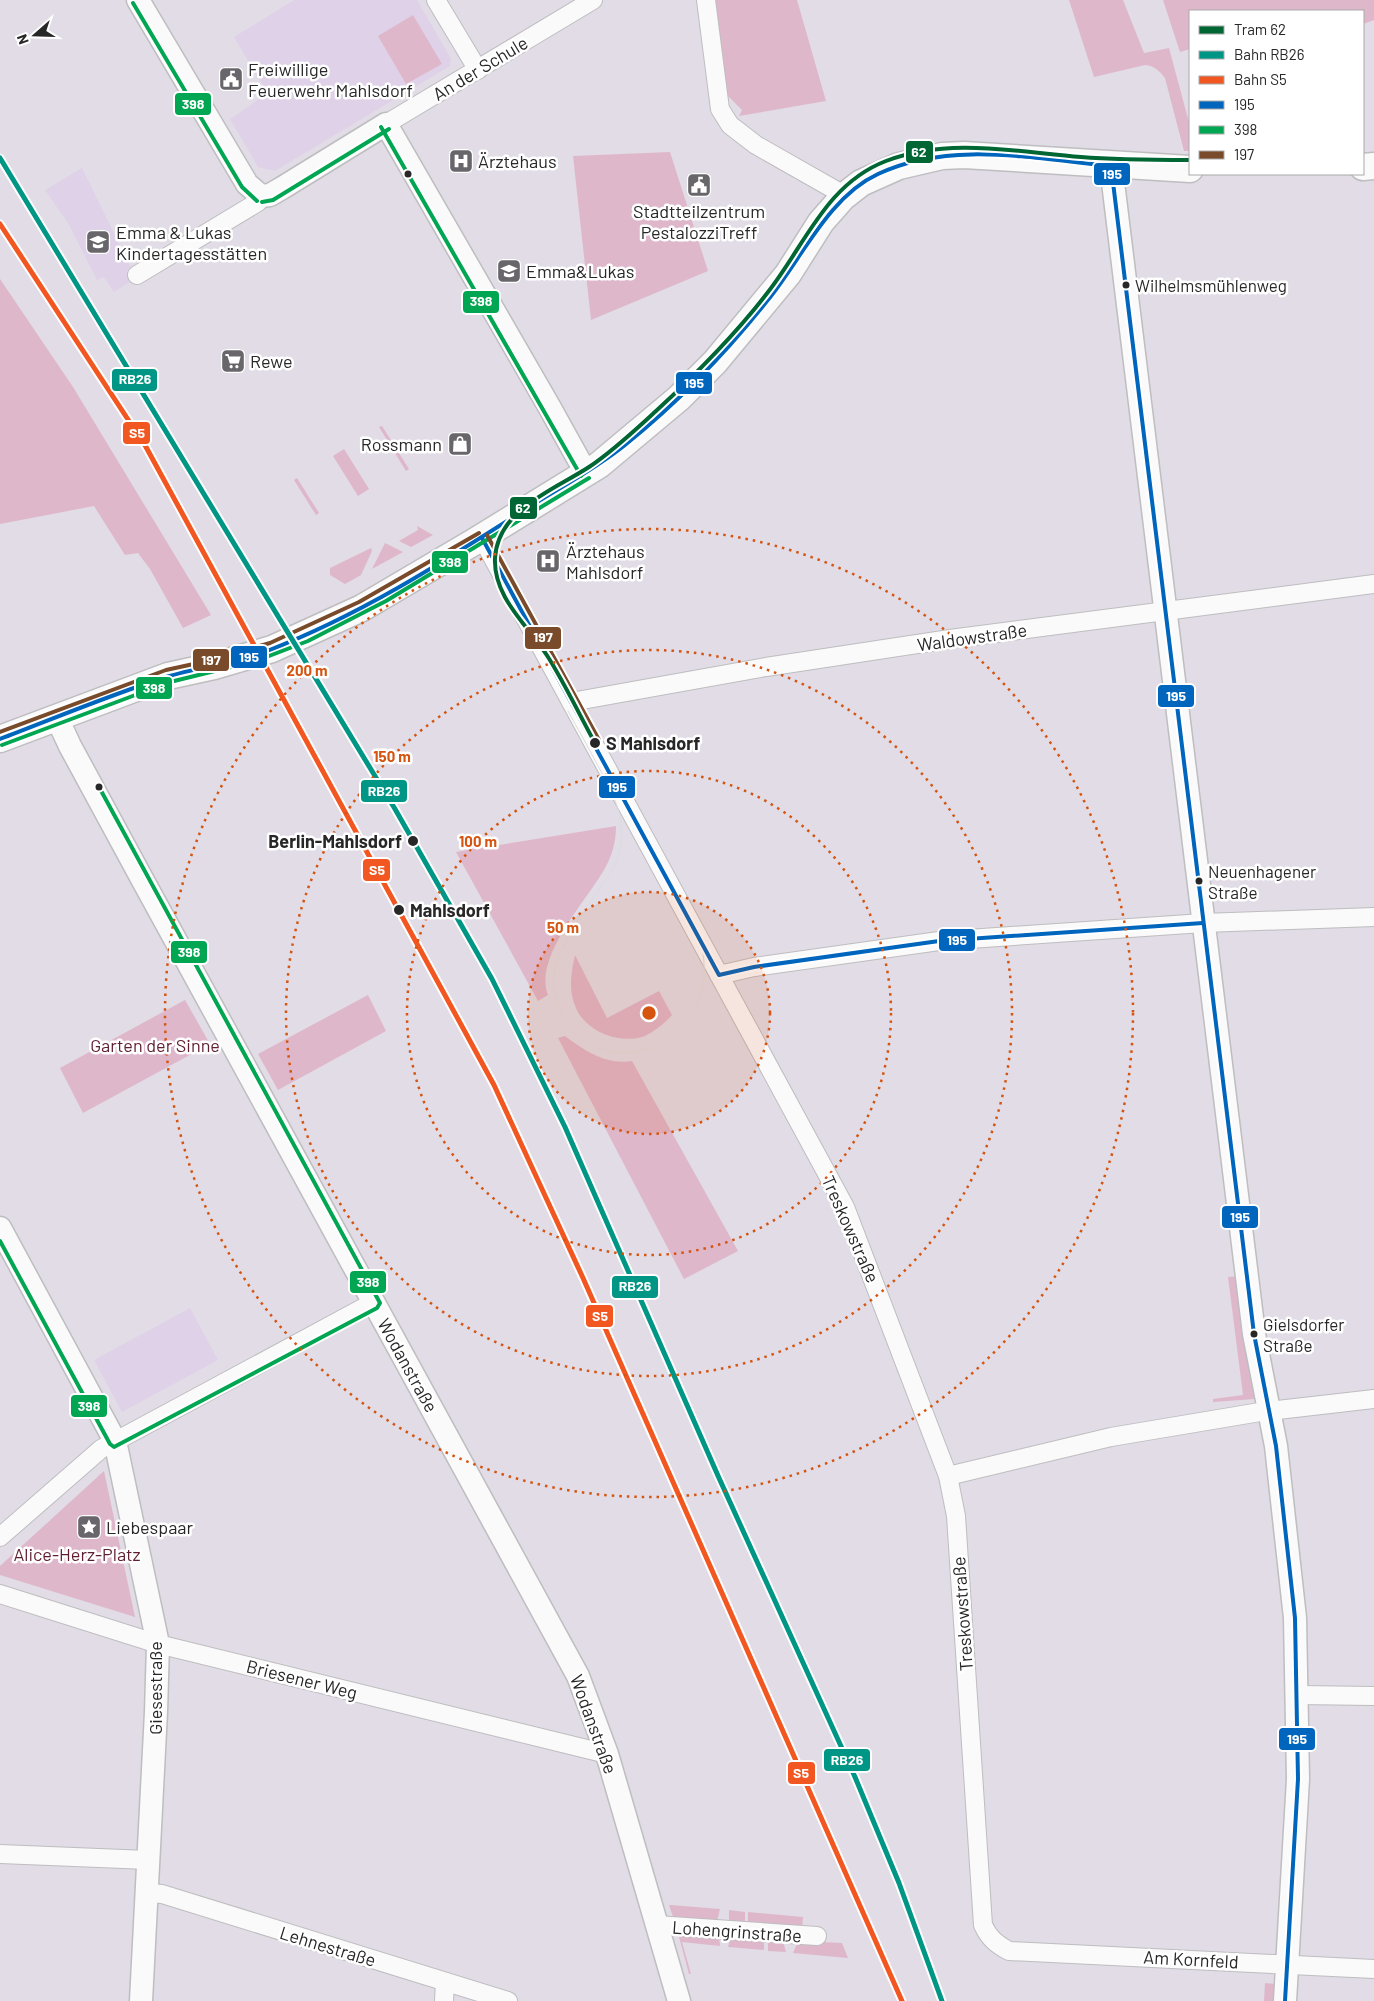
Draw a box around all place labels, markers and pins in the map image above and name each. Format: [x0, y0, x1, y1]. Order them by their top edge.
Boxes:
place label: Freiwillige Feuerwehr Mahlsdorf [248, 58, 413, 101]
public building icon: Freiwillige Feuerwehr Mahlsdorf [218, 66, 244, 92]
hospital icon: Ärztehaus [448, 148, 474, 174]
place label: Ärztehaus [478, 150, 557, 172]
unlabelled marker [403, 169, 413, 179]
public building icon: Stadtteilzentrum PestalozziTreff [686, 172, 712, 198]
place label: Stadtteilzentrum PestalozziTreff [633, 200, 765, 243]
place label: Emma & Lukas Kindertagesstätten [116, 221, 267, 264]
school or university icon: Emma & Lukas Kindertagesstätten [85, 229, 111, 255]
school or university icon: Emma&Lukas [496, 258, 522, 284]
place label: Emma&Lukas [526, 260, 634, 282]
place label: Wilhelmsmühlenweg [1135, 275, 1287, 295]
marker: Wilhelmsmühlenweg [1121, 280, 1131, 290]
supermarket icon: Rewe [220, 348, 246, 374]
place label: Rewe [250, 350, 293, 372]
shop icon: Rossmann [447, 431, 473, 457]
place label: Rossmann [361, 433, 442, 455]
place label: Ärztehaus Mahlsdorf [566, 540, 645, 583]
hospital icon: Ärztehaus Mahlsdorf [535, 548, 561, 574]
place label: S Mahlsdorf [606, 732, 700, 754]
marker: S Mahlsdorf [588, 736, 602, 750]
unlabelled marker [94, 782, 104, 792]
place label: Berlin-Mahlsdorf [268, 830, 402, 852]
marker: Berlin-Mahlsdorf [406, 834, 420, 848]
place label: Neuenhagener Straße [1208, 861, 1316, 902]
marker: Neuenhagener Straße [1194, 876, 1204, 886]
place label: Mahlsdorf [410, 899, 490, 921]
marker: Mahlsdorf [392, 903, 406, 917]
centre of rings [640, 1004, 658, 1022]
place label: Gielsdorfer Straße [1263, 1314, 1344, 1355]
marker: Gielsdorfer Straße [1249, 1329, 1259, 1339]
place icon: Liebespaar [76, 1514, 102, 1540]
place label: Liebespaar [106, 1516, 194, 1538]

